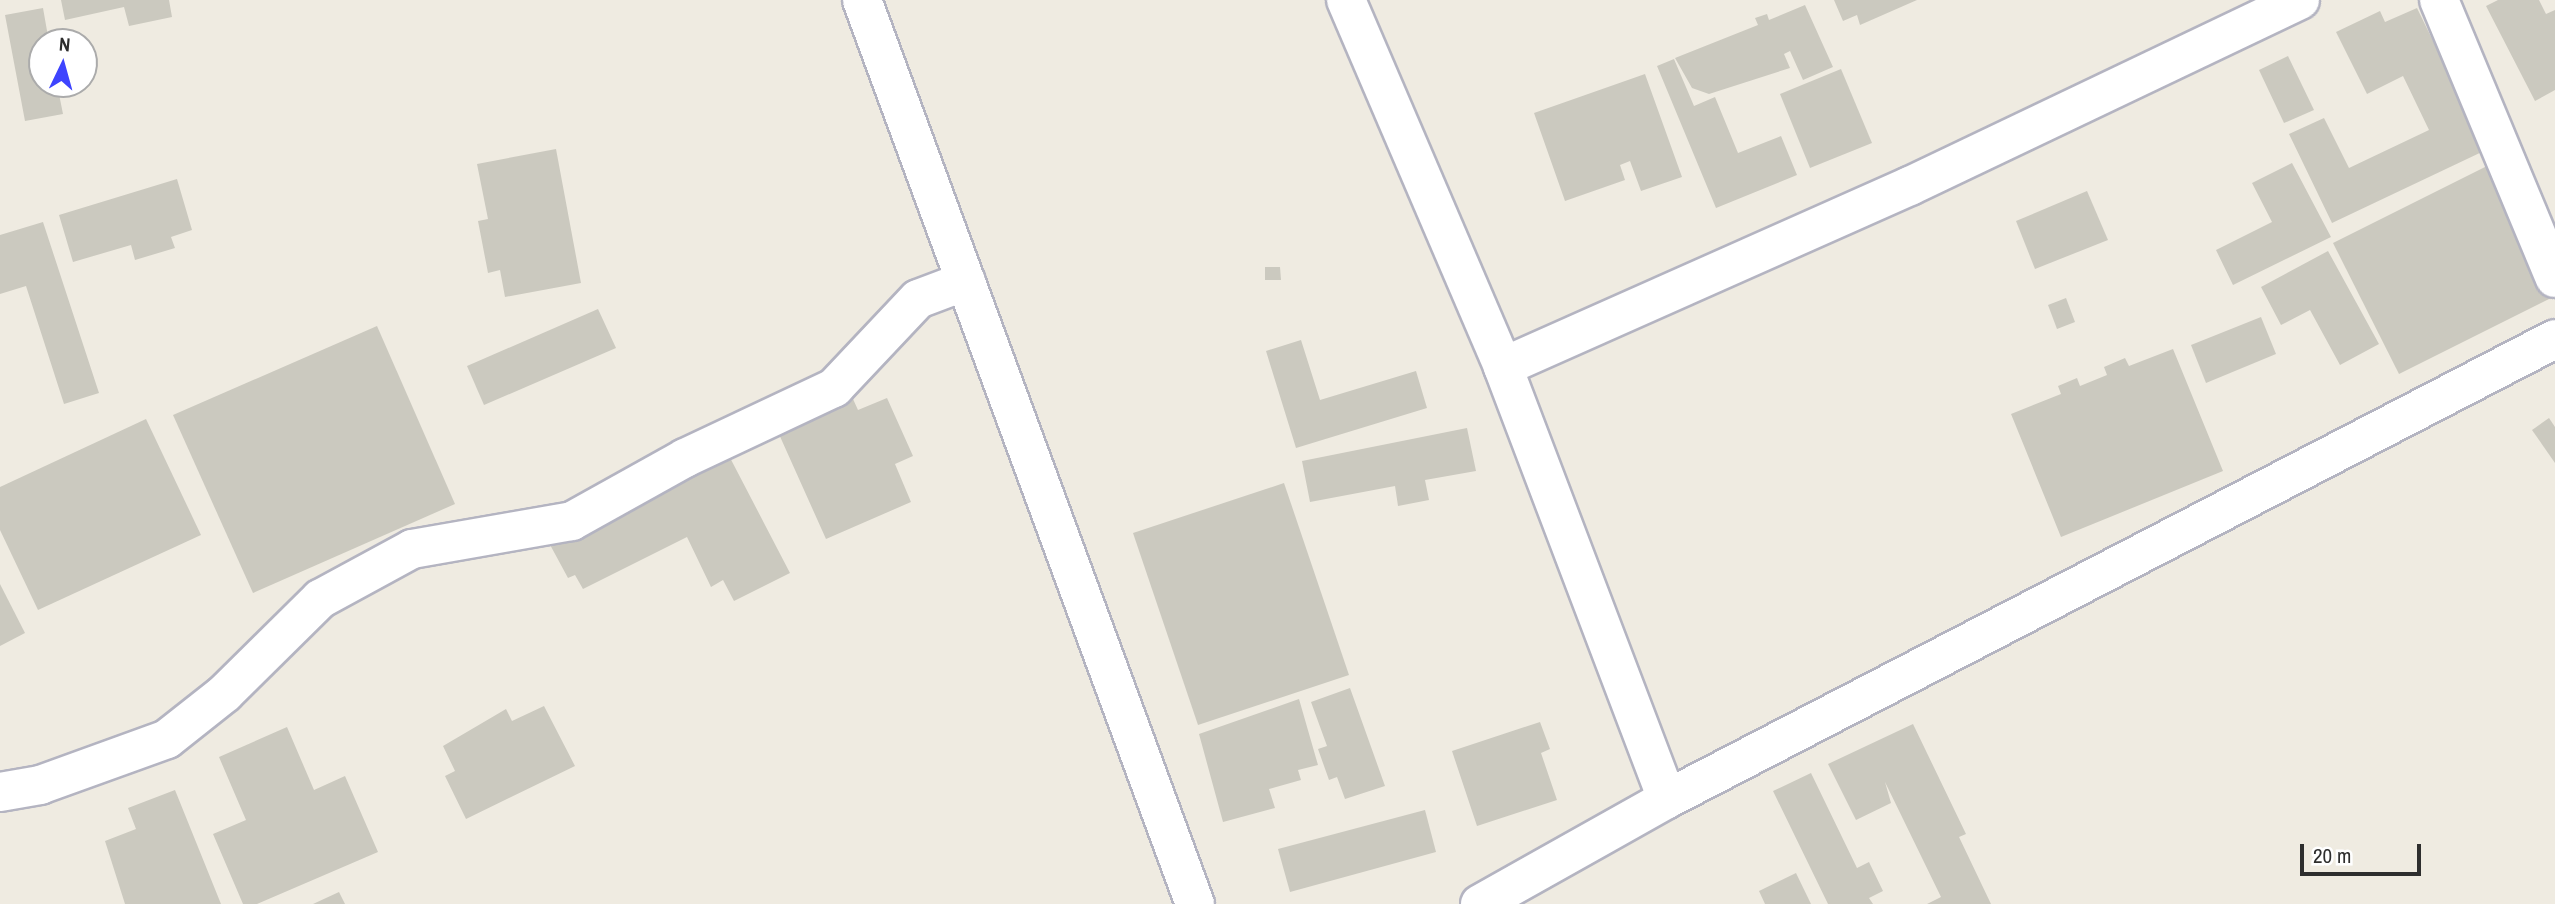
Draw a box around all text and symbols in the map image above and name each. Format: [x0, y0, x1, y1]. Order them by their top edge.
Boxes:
north arrow [28, 28, 98, 98]
text: N [58, 31, 71, 58]
scale bar [2303, 830, 2424, 874]
text: 20 m [2313, 841, 2351, 870]

